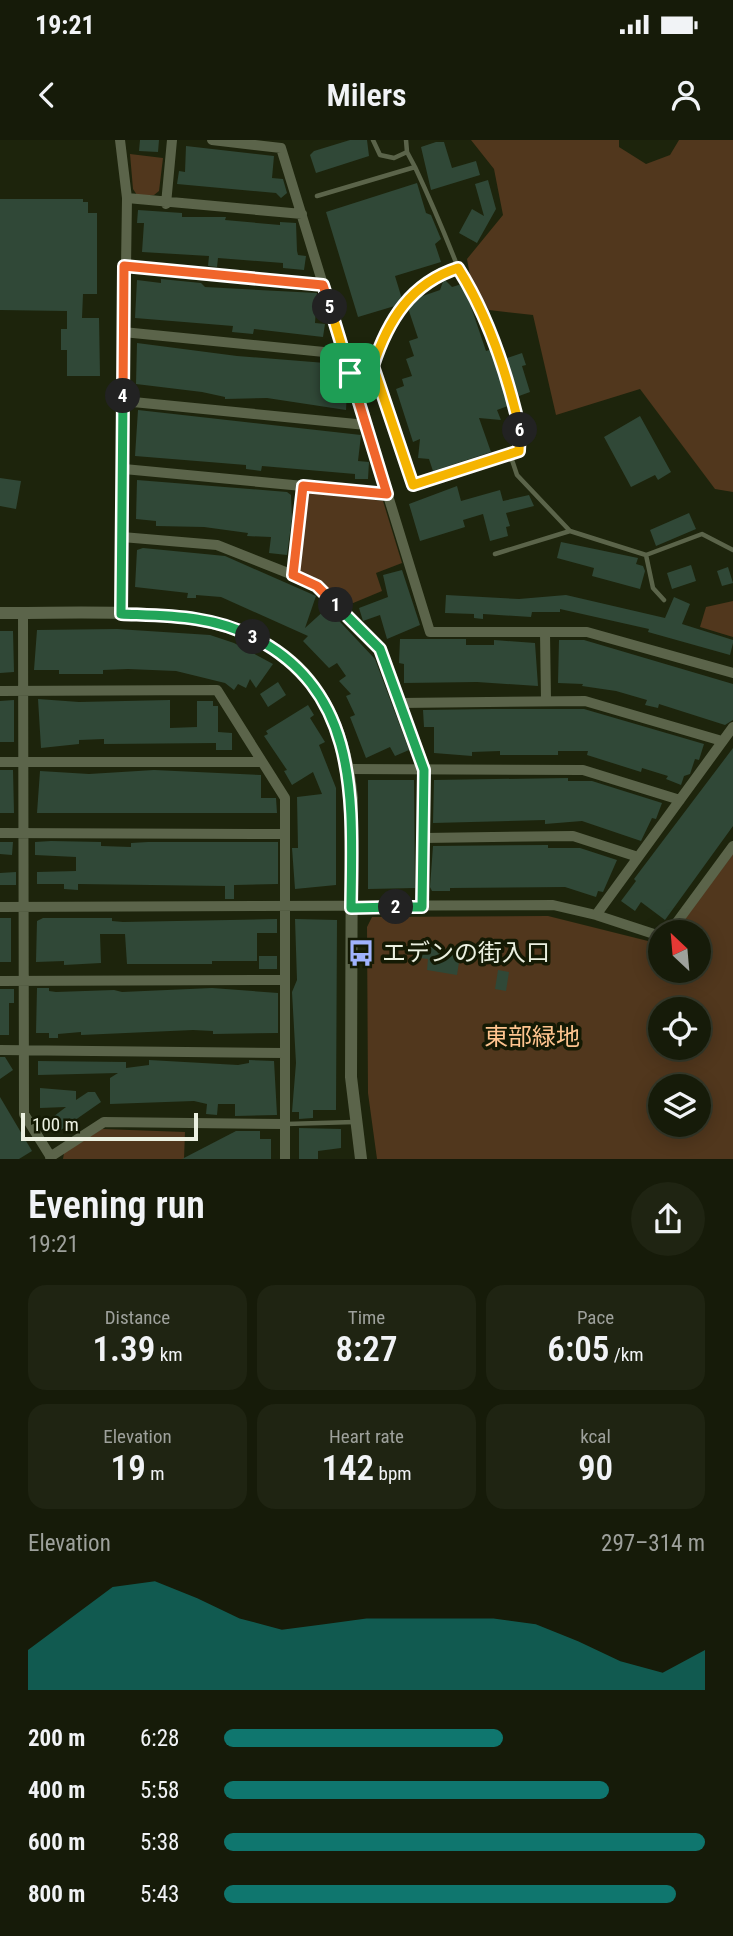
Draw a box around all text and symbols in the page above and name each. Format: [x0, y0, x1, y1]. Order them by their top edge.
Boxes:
text: 19:21 [35, 10, 95, 40]
icon: back [28, 76, 66, 114]
text: Milers [326, 76, 407, 114]
icon: person [667, 76, 705, 114]
pin: 5 [312, 290, 348, 324]
text: 5 [325, 295, 334, 318]
pin [320, 343, 380, 403]
icon: arrive [331, 354, 369, 392]
pin: 4 [106, 378, 140, 414]
text: 4 [118, 384, 127, 407]
pin: 6 [503, 412, 538, 448]
text: 6 [515, 418, 524, 441]
pin: 1 [318, 588, 354, 622]
text: 1 [331, 593, 340, 616]
pin: 3 [236, 620, 270, 654]
text: 3 [248, 625, 257, 648]
pin: 2 [378, 890, 414, 924]
text: 2 [391, 895, 400, 918]
north arrow [648, 920, 710, 984]
map controls [648, 920, 711, 1137]
bus stop icon: エデンの街入口 [346, 938, 376, 968]
place label: エデンの街入口 [382, 939, 550, 967]
button: locate [648, 997, 711, 1060]
park label: 東部緑地 [484, 1023, 580, 1051]
button: layers [648, 1074, 711, 1137]
scale bar [21, 1110, 198, 1142]
text: 100 m [32, 1113, 79, 1136]
button: share [631, 1182, 705, 1256]
text: Evening run [28, 1183, 205, 1227]
text: 19:21 [28, 1231, 79, 1258]
text: Distance [105, 1306, 170, 1329]
text: Time [348, 1306, 385, 1329]
text: Pace [577, 1306, 614, 1329]
text: 1.39 [92, 1329, 155, 1370]
text: 8:27 [335, 1329, 398, 1370]
text: 6:05 [547, 1329, 609, 1370]
text: km [155, 1343, 183, 1366]
text: /km [609, 1343, 644, 1366]
text: Elevation [103, 1425, 172, 1448]
text: Heart rate [329, 1425, 404, 1448]
text: kcal [580, 1425, 611, 1448]
text: 19 [111, 1448, 146, 1489]
text: 142 [321, 1448, 374, 1489]
text: 90 [578, 1448, 613, 1489]
text: m [146, 1462, 164, 1485]
text: bpm [374, 1462, 412, 1485]
text: Elevation [28, 1530, 111, 1557]
text: 297–314 m [601, 1530, 705, 1557]
text: 200 m [28, 1725, 85, 1752]
text: 6:28 [140, 1725, 179, 1752]
text: 400 m [28, 1777, 85, 1804]
text: 5:58 [140, 1777, 179, 1804]
text: 600 m [28, 1829, 85, 1856]
text: 5:38 [140, 1829, 179, 1856]
text: 800 m [28, 1881, 85, 1908]
text: 5:43 [140, 1881, 179, 1908]

